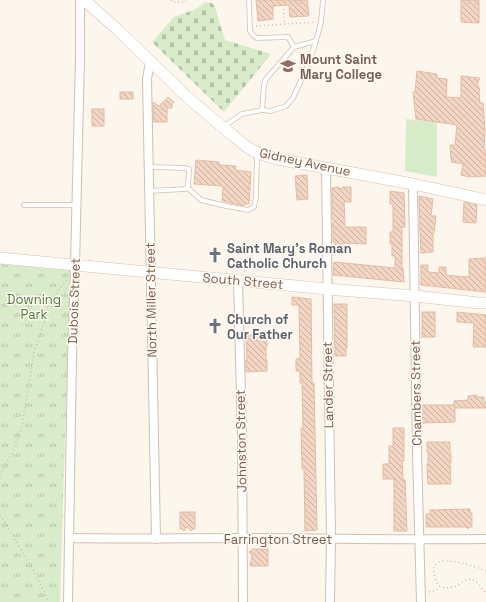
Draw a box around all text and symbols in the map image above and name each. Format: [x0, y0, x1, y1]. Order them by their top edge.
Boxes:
place label: Mount Saint Mary College [300, 51, 382, 83]
school or university icon: Mount Saint Mary College [279, 57, 297, 75]
street label: Gidney Avenue [258, 144, 352, 180]
place label: Saint Mary's Roman Catholic Church [227, 240, 352, 272]
street label: North Miller Street [141, 242, 161, 358]
church icon: Saint Mary's Roman Catholic Church [206, 246, 224, 264]
street label: Dubois Street [64, 258, 84, 344]
street label: South Street [202, 269, 284, 293]
park label: Downing Park [7, 291, 61, 323]
place label: Church of Our Father [227, 311, 293, 343]
church icon: Church of Our Father [206, 317, 224, 335]
street label: Chambers Street [407, 340, 425, 446]
street label: Lander Street [319, 342, 337, 428]
street label: Johnston Street [232, 389, 250, 493]
street label: Farrington Street [224, 531, 332, 548]

